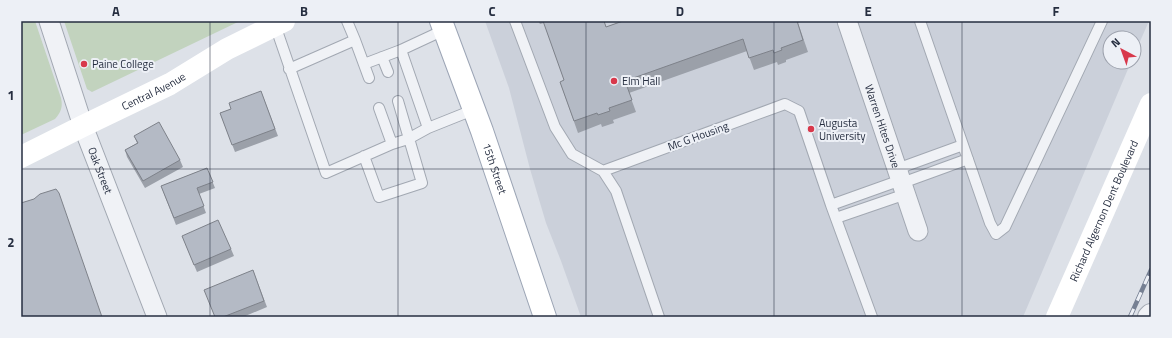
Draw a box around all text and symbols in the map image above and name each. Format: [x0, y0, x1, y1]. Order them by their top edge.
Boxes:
text: A [112, 1, 120, 21]
text: B [300, 1, 308, 21]
text: C [488, 1, 496, 21]
text: D [676, 1, 684, 21]
text: E [864, 1, 872, 21]
text: F [1053, 1, 1060, 21]
north arrow [1102, 30, 1142, 70]
text: N [1107, 34, 1124, 51]
place label: Paine College [92, 56, 154, 72]
marker: Paine College [79, 59, 89, 69]
street label: Central Avenue [119, 68, 189, 114]
place label: Elm Hall [622, 73, 660, 89]
marker: Elm Hall [609, 76, 619, 86]
street label: Warren Hites Drive [861, 82, 904, 171]
text: 1 [7, 85, 15, 105]
place label: Augusta University [819, 115, 866, 144]
street label: Mc G Housing [665, 117, 731, 154]
marker: Augusta University [806, 124, 816, 134]
street label: Richard Algernon Dent Boulevard [1066, 137, 1142, 284]
street label: 15th Street [479, 141, 511, 196]
street label: Oak Street [84, 145, 117, 196]
text: 2 [7, 232, 15, 252]

